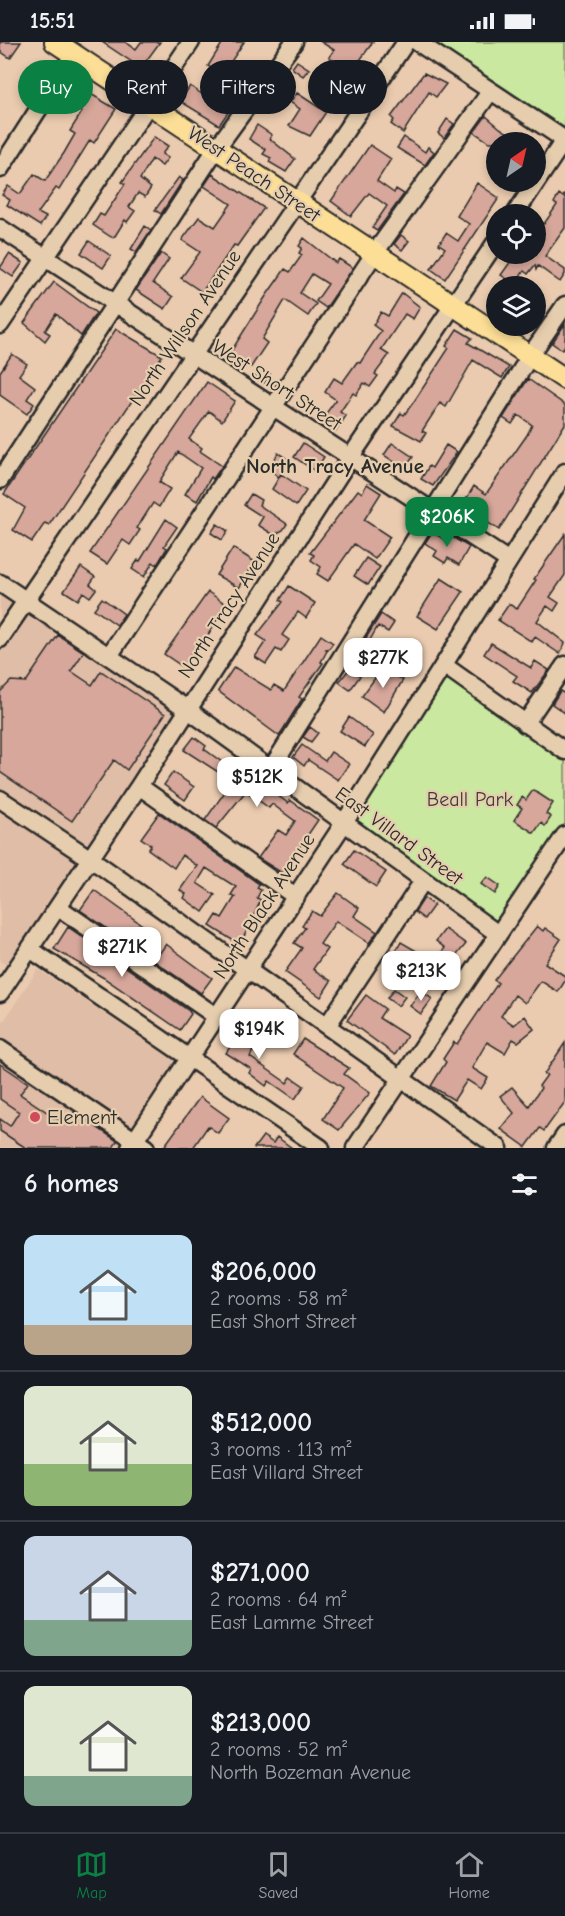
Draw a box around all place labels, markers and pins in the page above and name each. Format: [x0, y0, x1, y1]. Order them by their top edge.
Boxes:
pin: $206K [405, 497, 489, 548]
pin: $277K [341, 638, 425, 689]
pin: $512K [215, 757, 299, 808]
pin: $271K [80, 927, 164, 978]
pin: $213K [379, 951, 463, 1002]
pin: $194K [217, 1009, 301, 1060]
place label: Element [47, 1106, 118, 1129]
marker: Element [28, 1110, 42, 1124]

